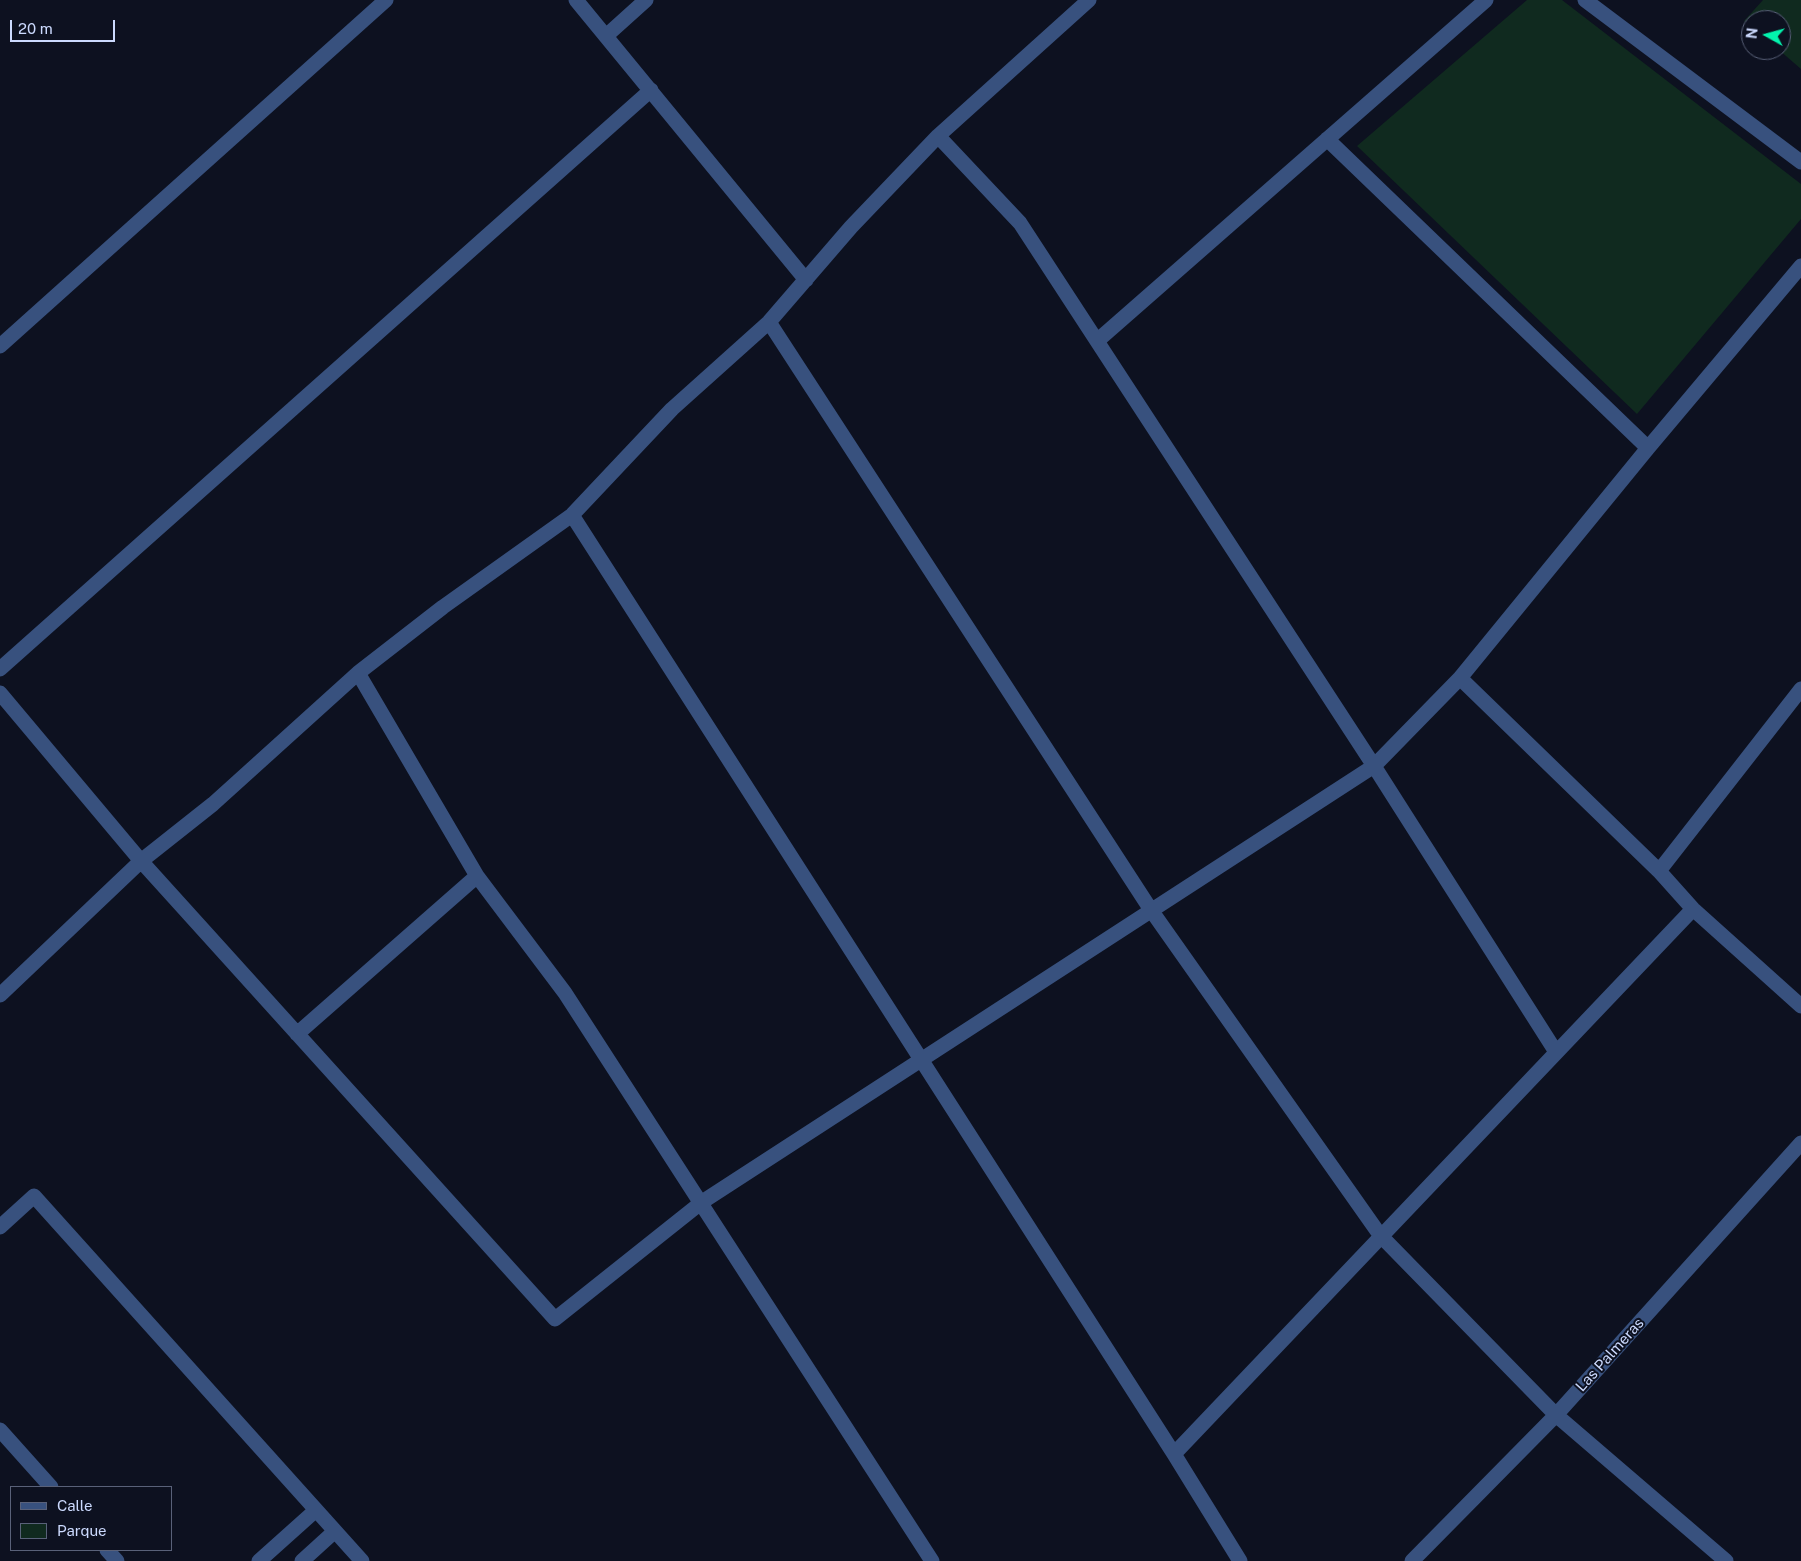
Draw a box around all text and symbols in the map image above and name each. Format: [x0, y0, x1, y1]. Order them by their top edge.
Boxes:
scale bar [12, 10, 118, 42]
north arrow [1741, 10, 1791, 60]
text: 20 m [18, 20, 53, 37]
text: N [1743, 27, 1761, 40]
street label: Las Palmeras [1572, 1314, 1648, 1396]
legend [10, 1486, 172, 1551]
text: Calle [57, 1497, 93, 1514]
text: Parque [57, 1522, 107, 1539]

